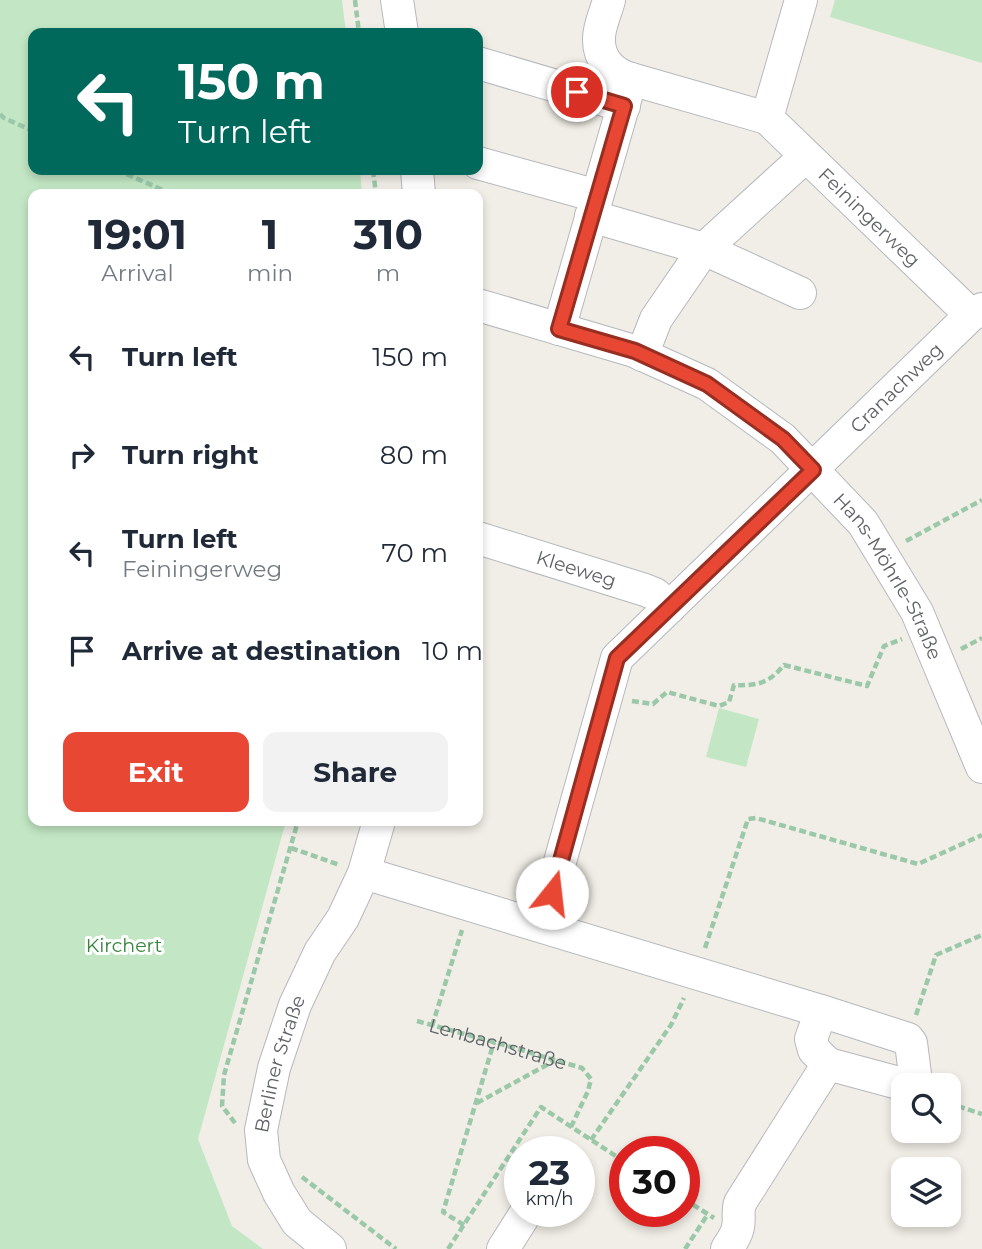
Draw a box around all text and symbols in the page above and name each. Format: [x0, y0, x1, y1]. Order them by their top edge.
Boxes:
text: 150 m [178, 52, 325, 111]
icon: left [63, 56, 154, 147]
pin [547, 62, 607, 122]
icon: arrive [558, 73, 596, 111]
text: Turn left [178, 112, 312, 151]
street label: Feiningerweg [814, 163, 925, 272]
text: 19:01 [88, 208, 187, 260]
text: 1 [262, 208, 278, 260]
text: 310 [353, 208, 423, 260]
text: Arrival [101, 259, 174, 287]
text: min [247, 259, 293, 287]
text: m [376, 259, 400, 287]
icon: left [63, 338, 101, 376]
street label: Cranachweg [845, 338, 948, 438]
text: Turn left [122, 341, 238, 373]
text: 150 m [372, 341, 448, 373]
icon: right [63, 436, 101, 474]
text: Turn right [122, 439, 258, 471]
text: 80 m [380, 439, 448, 471]
street label: Hans-Möhrle-Straße [828, 488, 947, 663]
text: Turn left [122, 523, 238, 555]
icon: left [63, 534, 101, 572]
text: 70 m [382, 537, 448, 569]
street label: Kleeweg [533, 546, 619, 592]
text: Feiningerweg [122, 555, 282, 583]
icon: arrive [63, 632, 101, 670]
text: Arrive at destination [122, 635, 401, 667]
text: 10 m [422, 635, 483, 667]
button: Exit [63, 732, 249, 812]
button: Share [263, 732, 448, 812]
position arrow [515, 856, 589, 930]
park label: Kirchert [86, 934, 163, 957]
street label: Berliner Straße [250, 991, 310, 1135]
street label: Lenbachstraße [426, 1014, 569, 1075]
map controls [891, 1073, 961, 1227]
button: search [891, 1073, 961, 1143]
speed limit sign: 30 [609, 1136, 700, 1227]
text: 23 [529, 1151, 570, 1194]
button: layers [891, 1157, 961, 1227]
text: km/h [525, 1188, 574, 1210]

